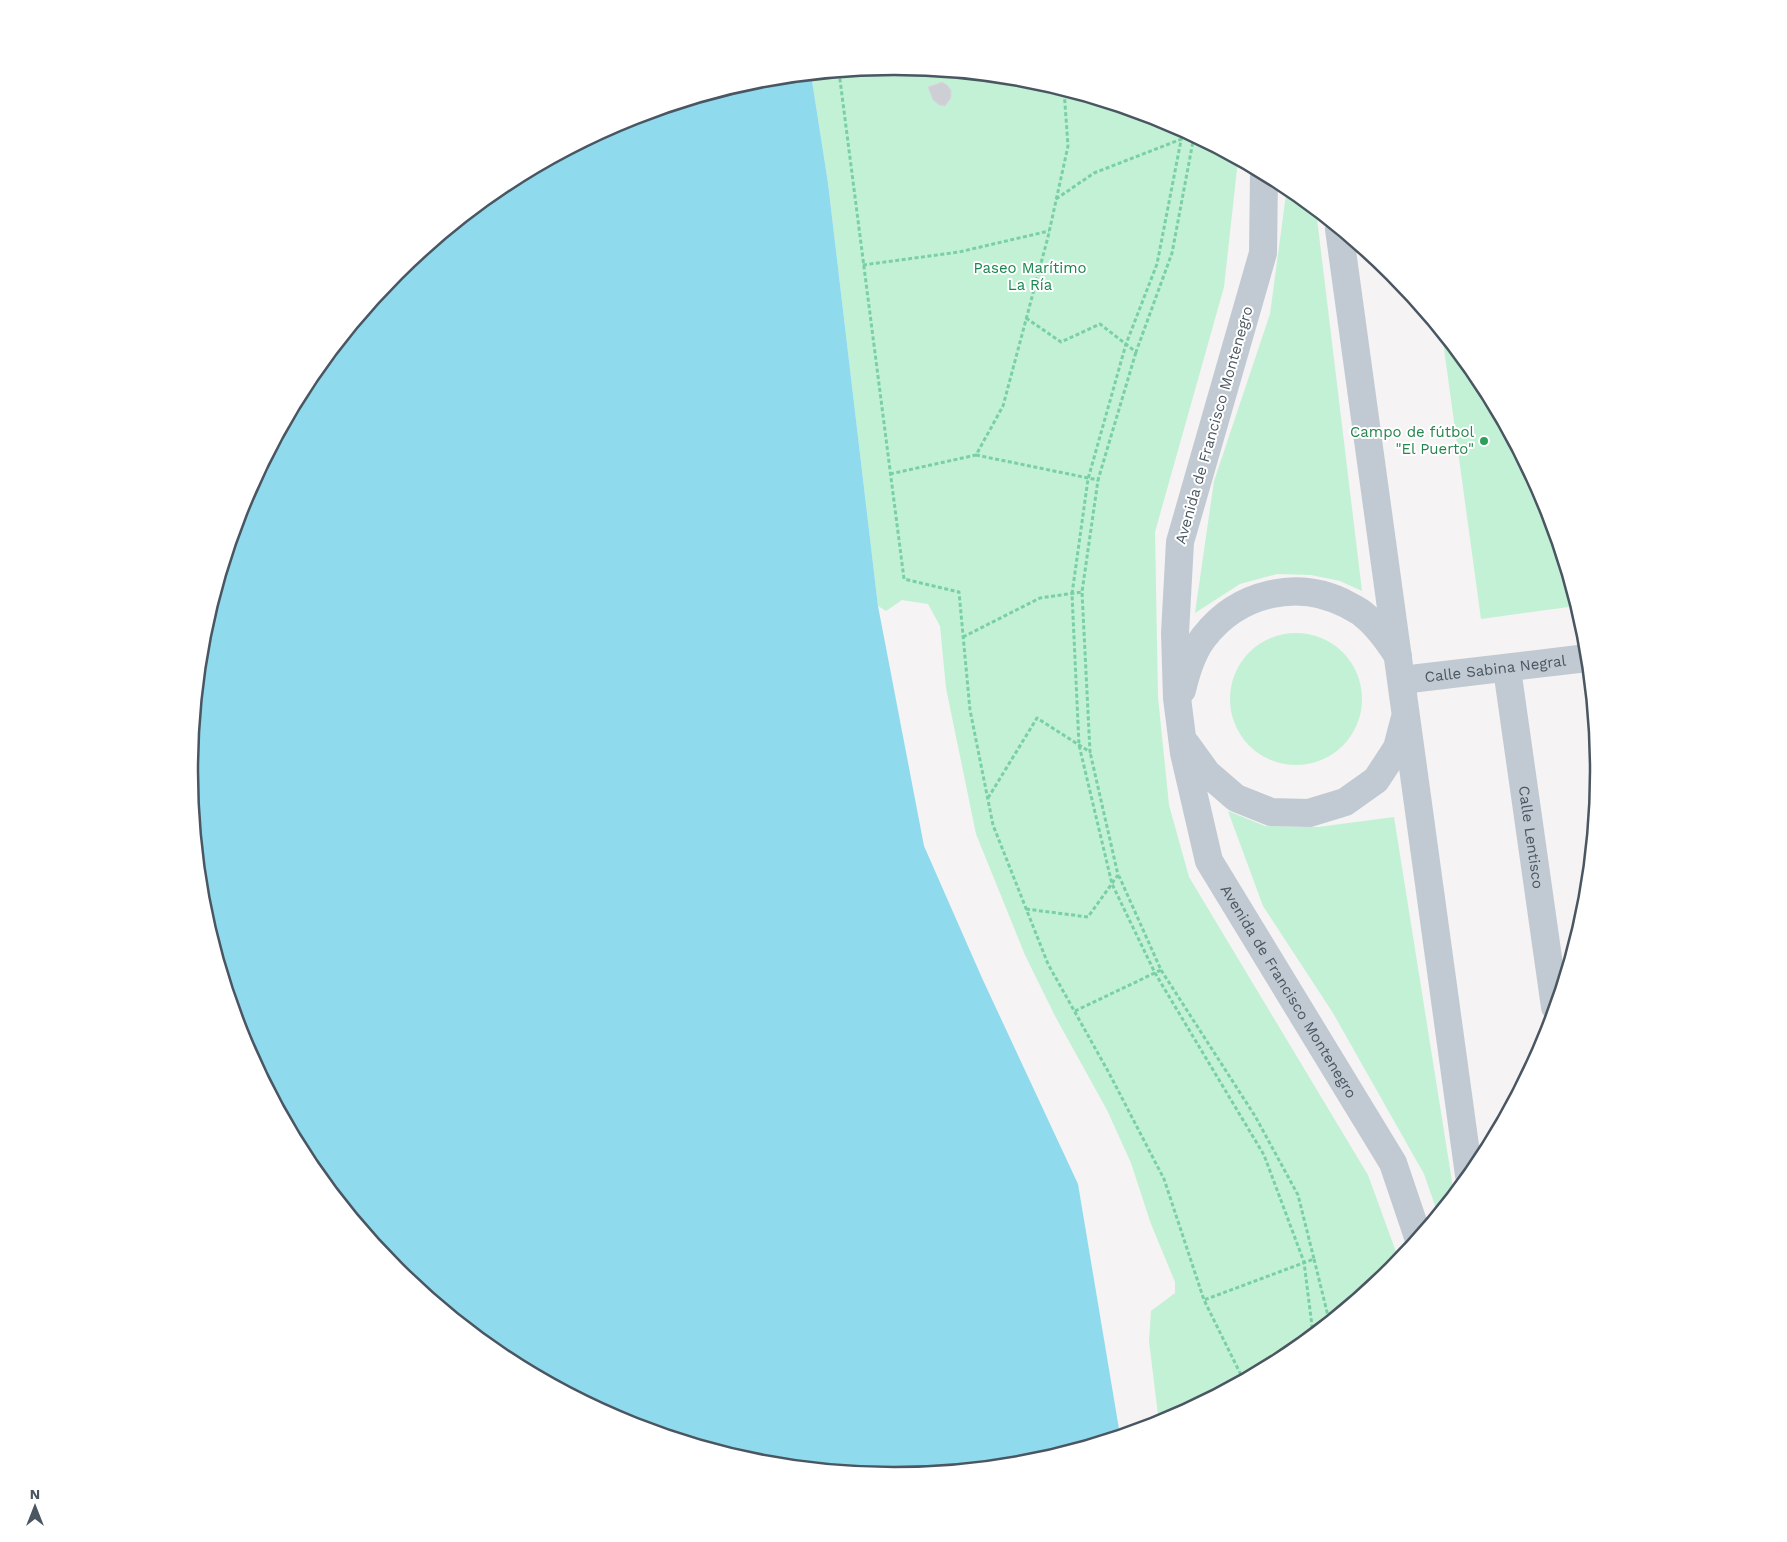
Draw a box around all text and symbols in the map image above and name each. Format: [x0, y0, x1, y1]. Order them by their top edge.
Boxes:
park label: Paseo Marítimo La Ría [973, 259, 1087, 294]
street label: Avenida de Francisco Montenegro [1171, 304, 1257, 546]
place label: Campo de fútbol "El Puerto" [1350, 423, 1474, 458]
marker: Campo de fútbol "El Puerto" [1478, 435, 1490, 447]
street label: Calle Sabina Negral [1424, 652, 1567, 686]
street label: Calle Lentisco [1515, 785, 1547, 890]
street label: Avenida de Francisco Montenegro [1217, 881, 1360, 1102]
north arrow [10, 1482, 60, 1532]
text: N [30, 1486, 40, 1502]

